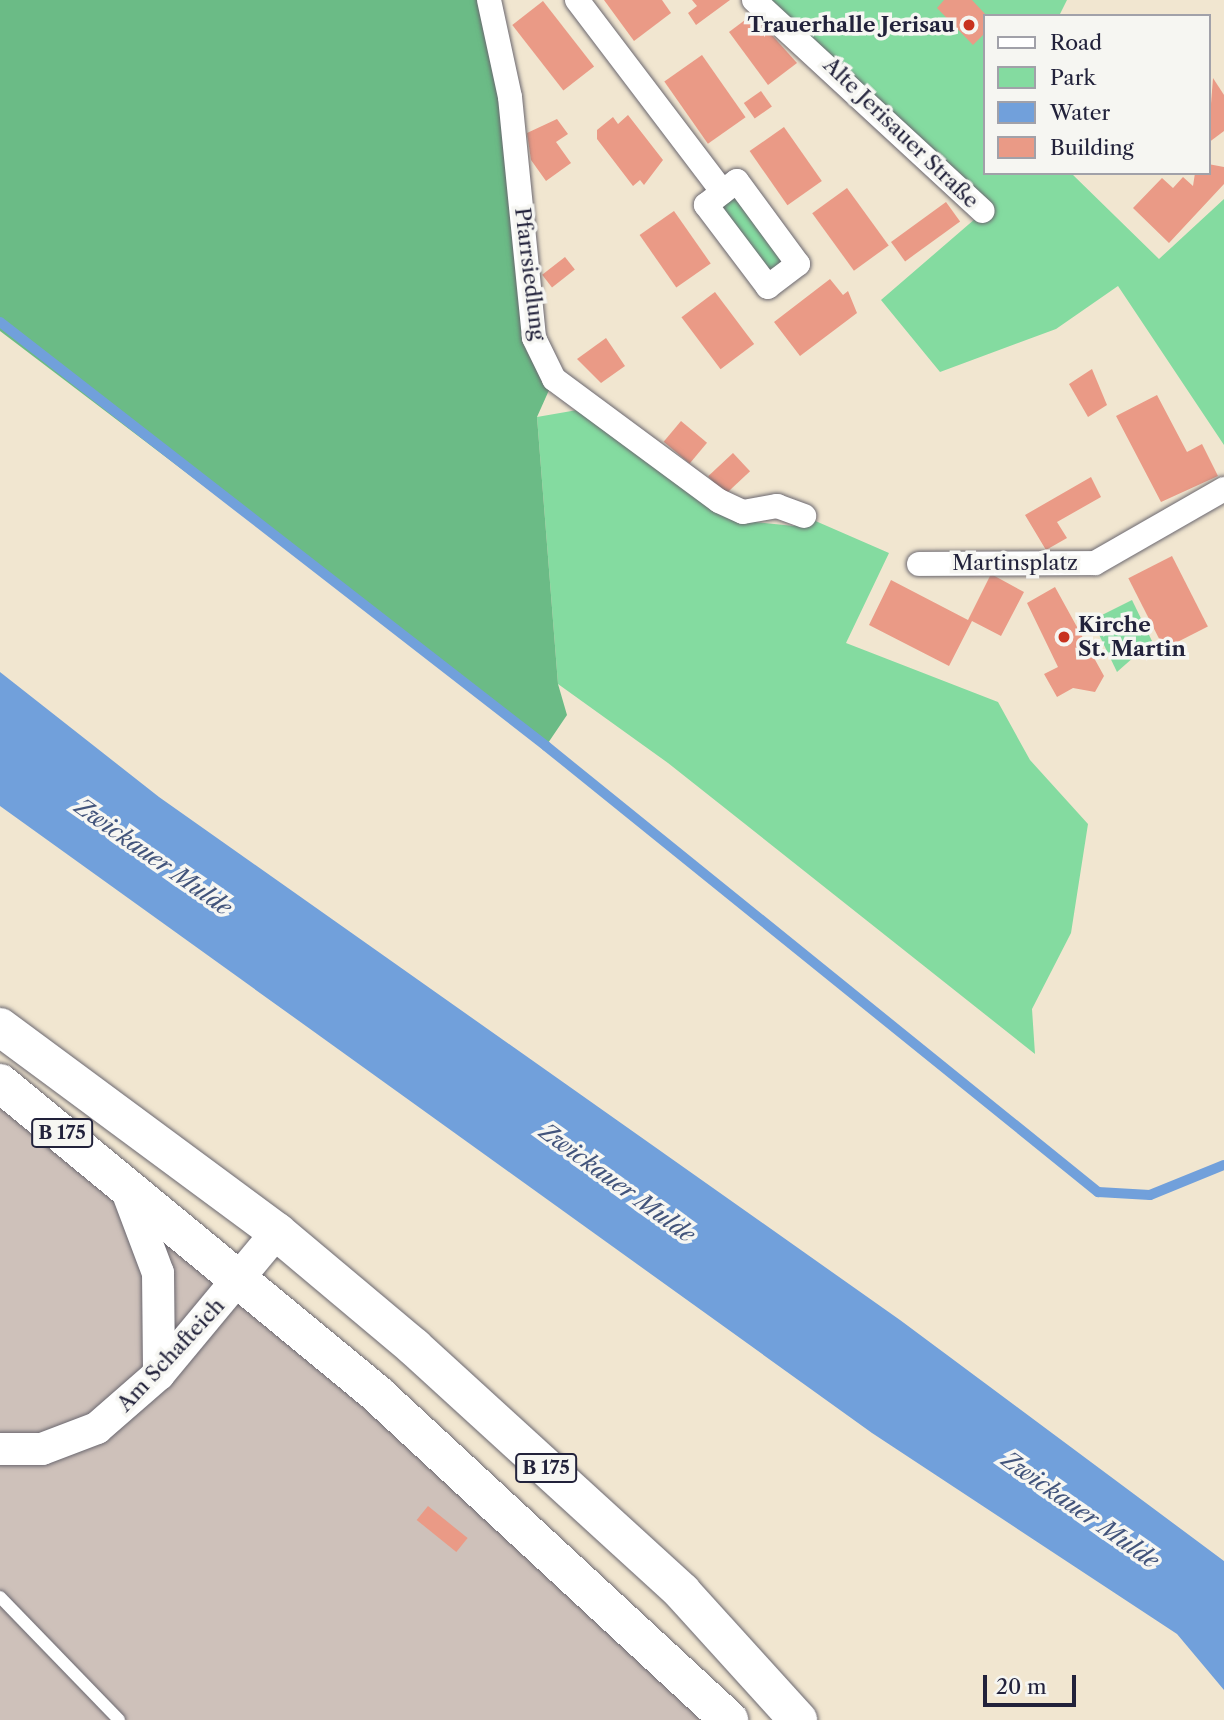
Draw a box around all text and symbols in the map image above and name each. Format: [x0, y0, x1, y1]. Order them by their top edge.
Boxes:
place label: Trauerhalle Jerisau [748, 12, 955, 38]
legend [982, 14, 1210, 175]
marker: Trauerhalle Jerisau [961, 17, 977, 33]
text: Road [1050, 30, 1102, 55]
street label: Alte Jerisauer Straße [818, 52, 984, 214]
text: Park [1050, 65, 1096, 90]
text: Water [1050, 100, 1110, 125]
text: Building [1050, 135, 1134, 160]
street label: Pfarrsiedlung [509, 206, 551, 342]
street label: Martinsplatz [952, 550, 1078, 576]
place label: Kirche St. Martin [1078, 612, 1186, 662]
marker: Kirche St. Martin [1056, 629, 1072, 645]
water label: Zwickauer Mulde [69, 792, 237, 922]
water label: Zwickauer Mulde [534, 1117, 700, 1249]
road number: B 175 [31, 1118, 94, 1148]
street label: Am Schafteich [112, 1293, 230, 1417]
water label: Zwickauer Mulde [996, 1445, 1164, 1575]
road number: B 175 [514, 1452, 578, 1484]
scale bar [986, 1660, 1079, 1704]
text: 20 m [996, 1674, 1047, 1699]

